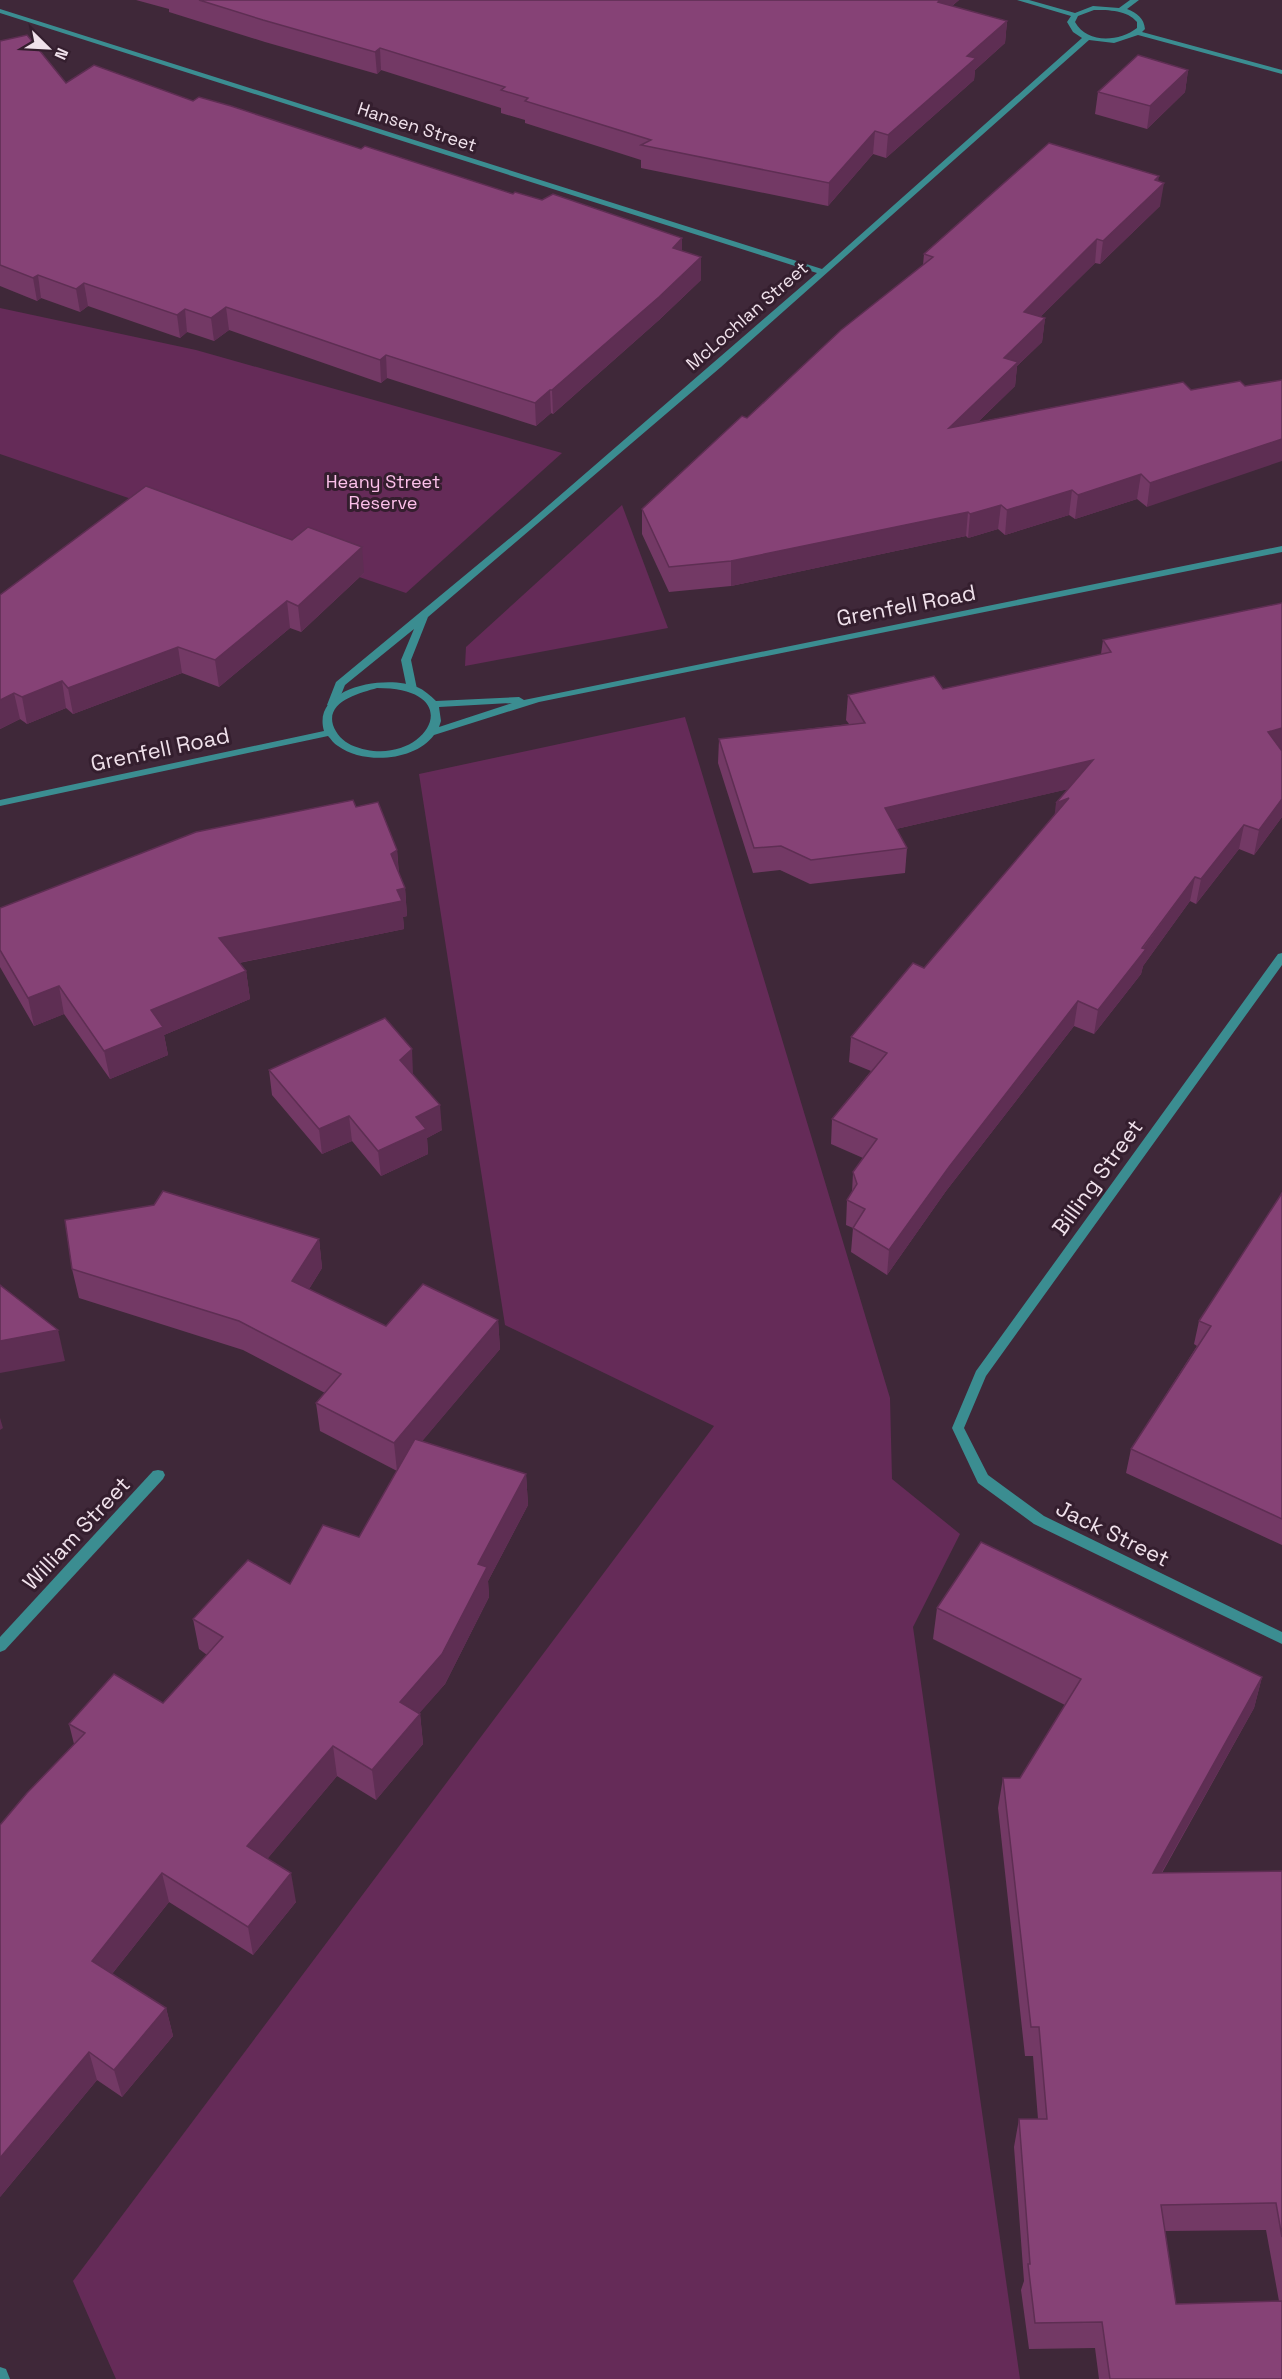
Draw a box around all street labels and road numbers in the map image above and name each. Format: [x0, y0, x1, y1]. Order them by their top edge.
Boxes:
street label: Hansen Street [355, 96, 480, 157]
street label: McLochlan Street [681, 256, 813, 375]
street label: Grenfell Road [834, 578, 978, 632]
street label: Grenfell Road [88, 721, 232, 777]
street label: Billing Street [1046, 1114, 1148, 1240]
street label: William Street [16, 1470, 136, 1596]
street label: Jack Street [1052, 1494, 1174, 1572]

